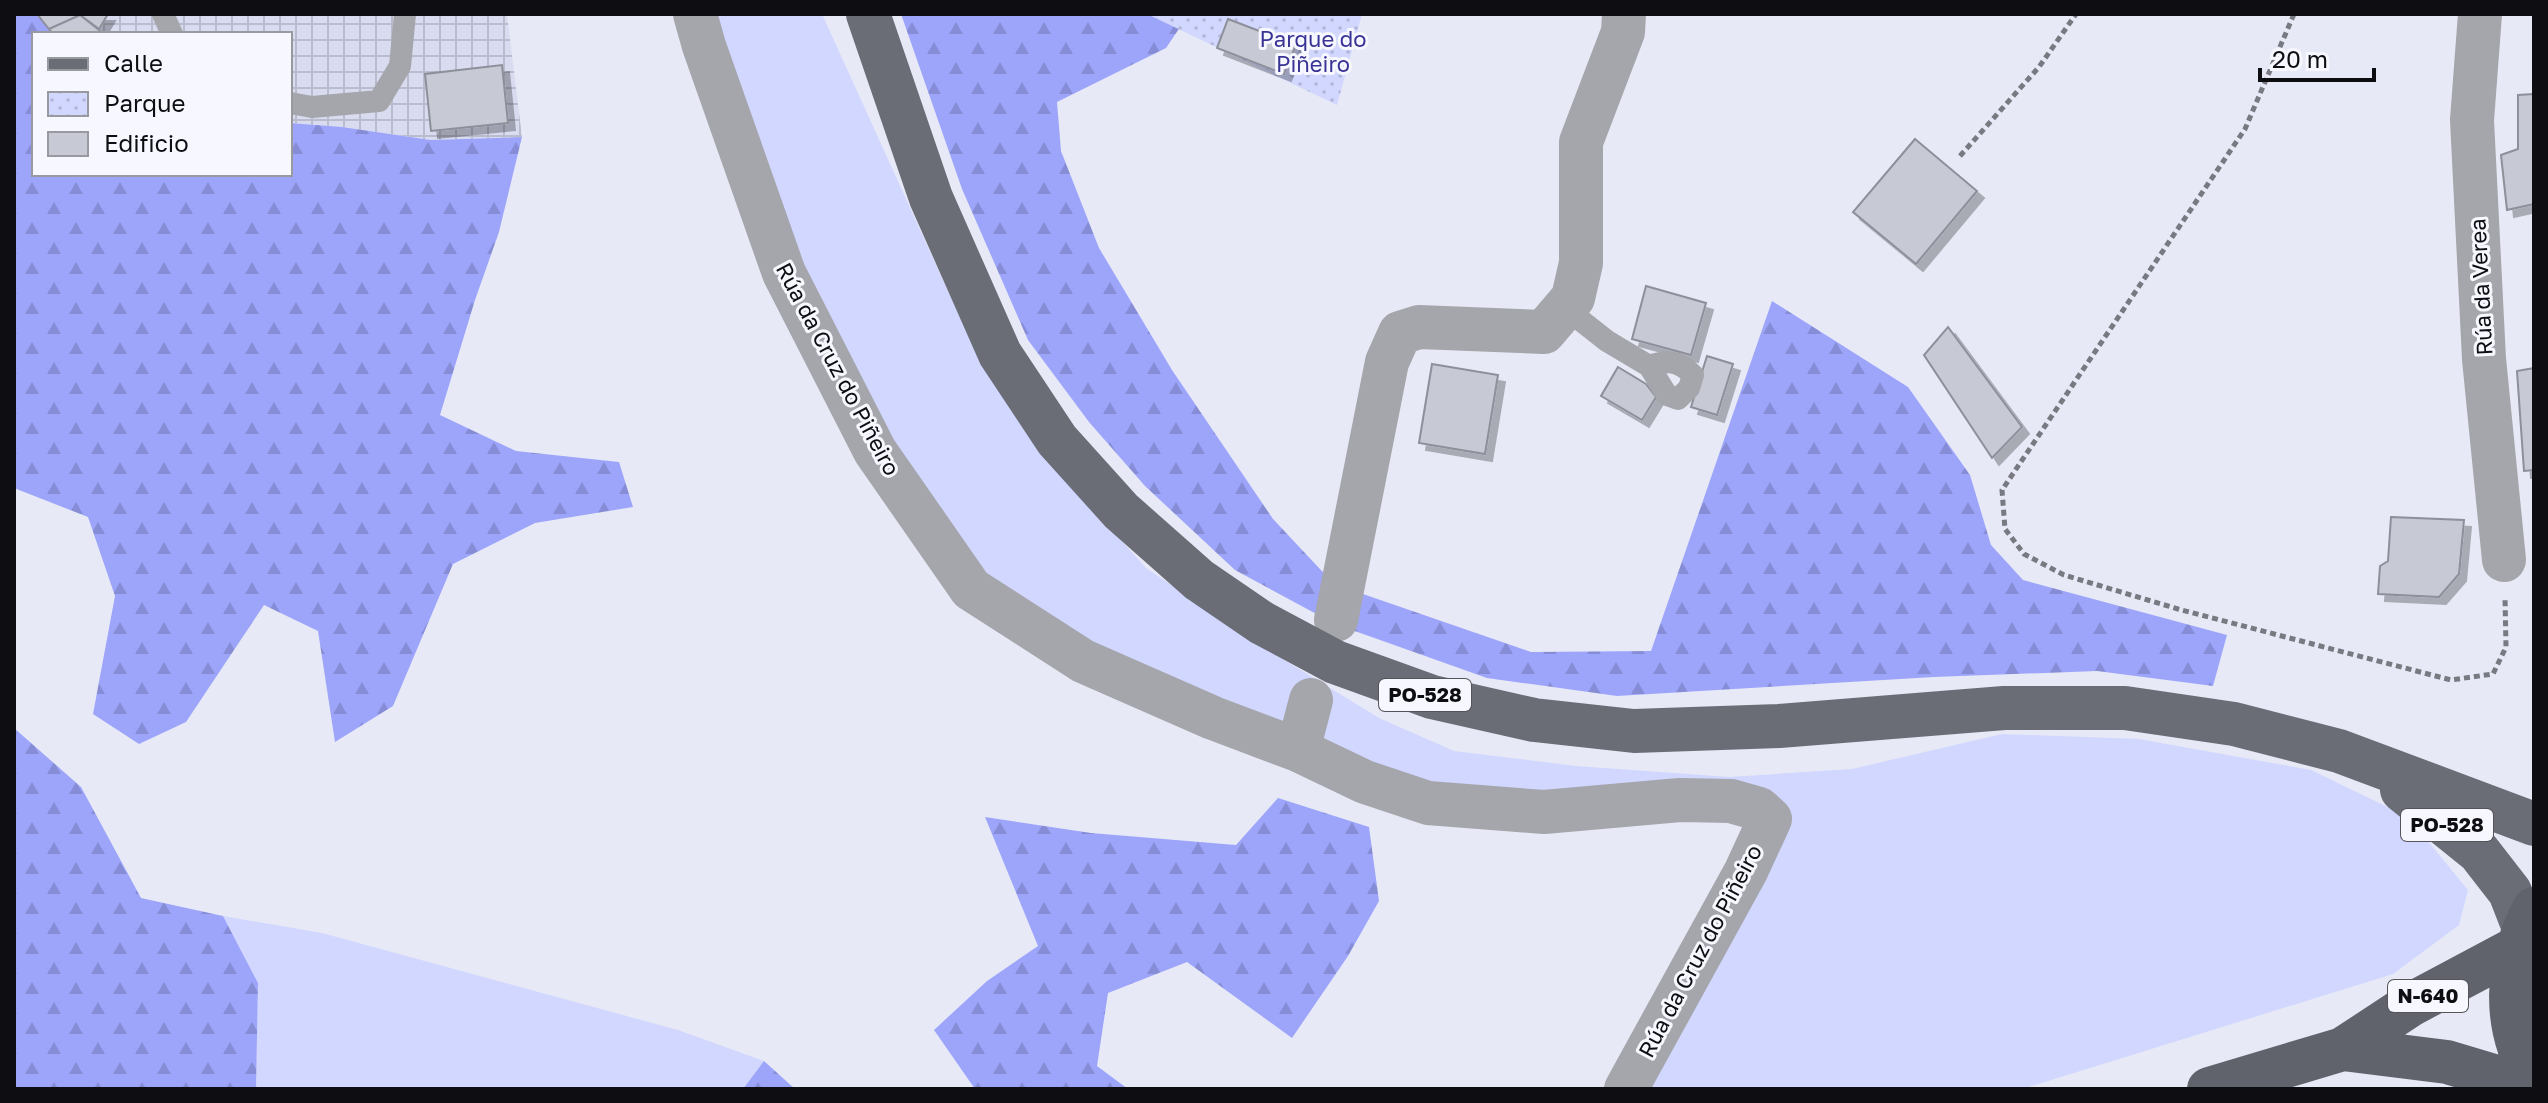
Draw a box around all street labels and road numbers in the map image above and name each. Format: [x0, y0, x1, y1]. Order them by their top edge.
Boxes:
street label: Rúa da Verea [2463, 218, 2498, 356]
street label: Rúa da Cruz do Piñeiro [771, 258, 906, 480]
road number: PO-528 [1379, 679, 1471, 711]
road number: PO-528 [2401, 809, 2493, 841]
street label: Rúa da Cruz do Piñeiro [1632, 840, 1767, 1062]
road number: N-640 [2388, 980, 2468, 1012]

